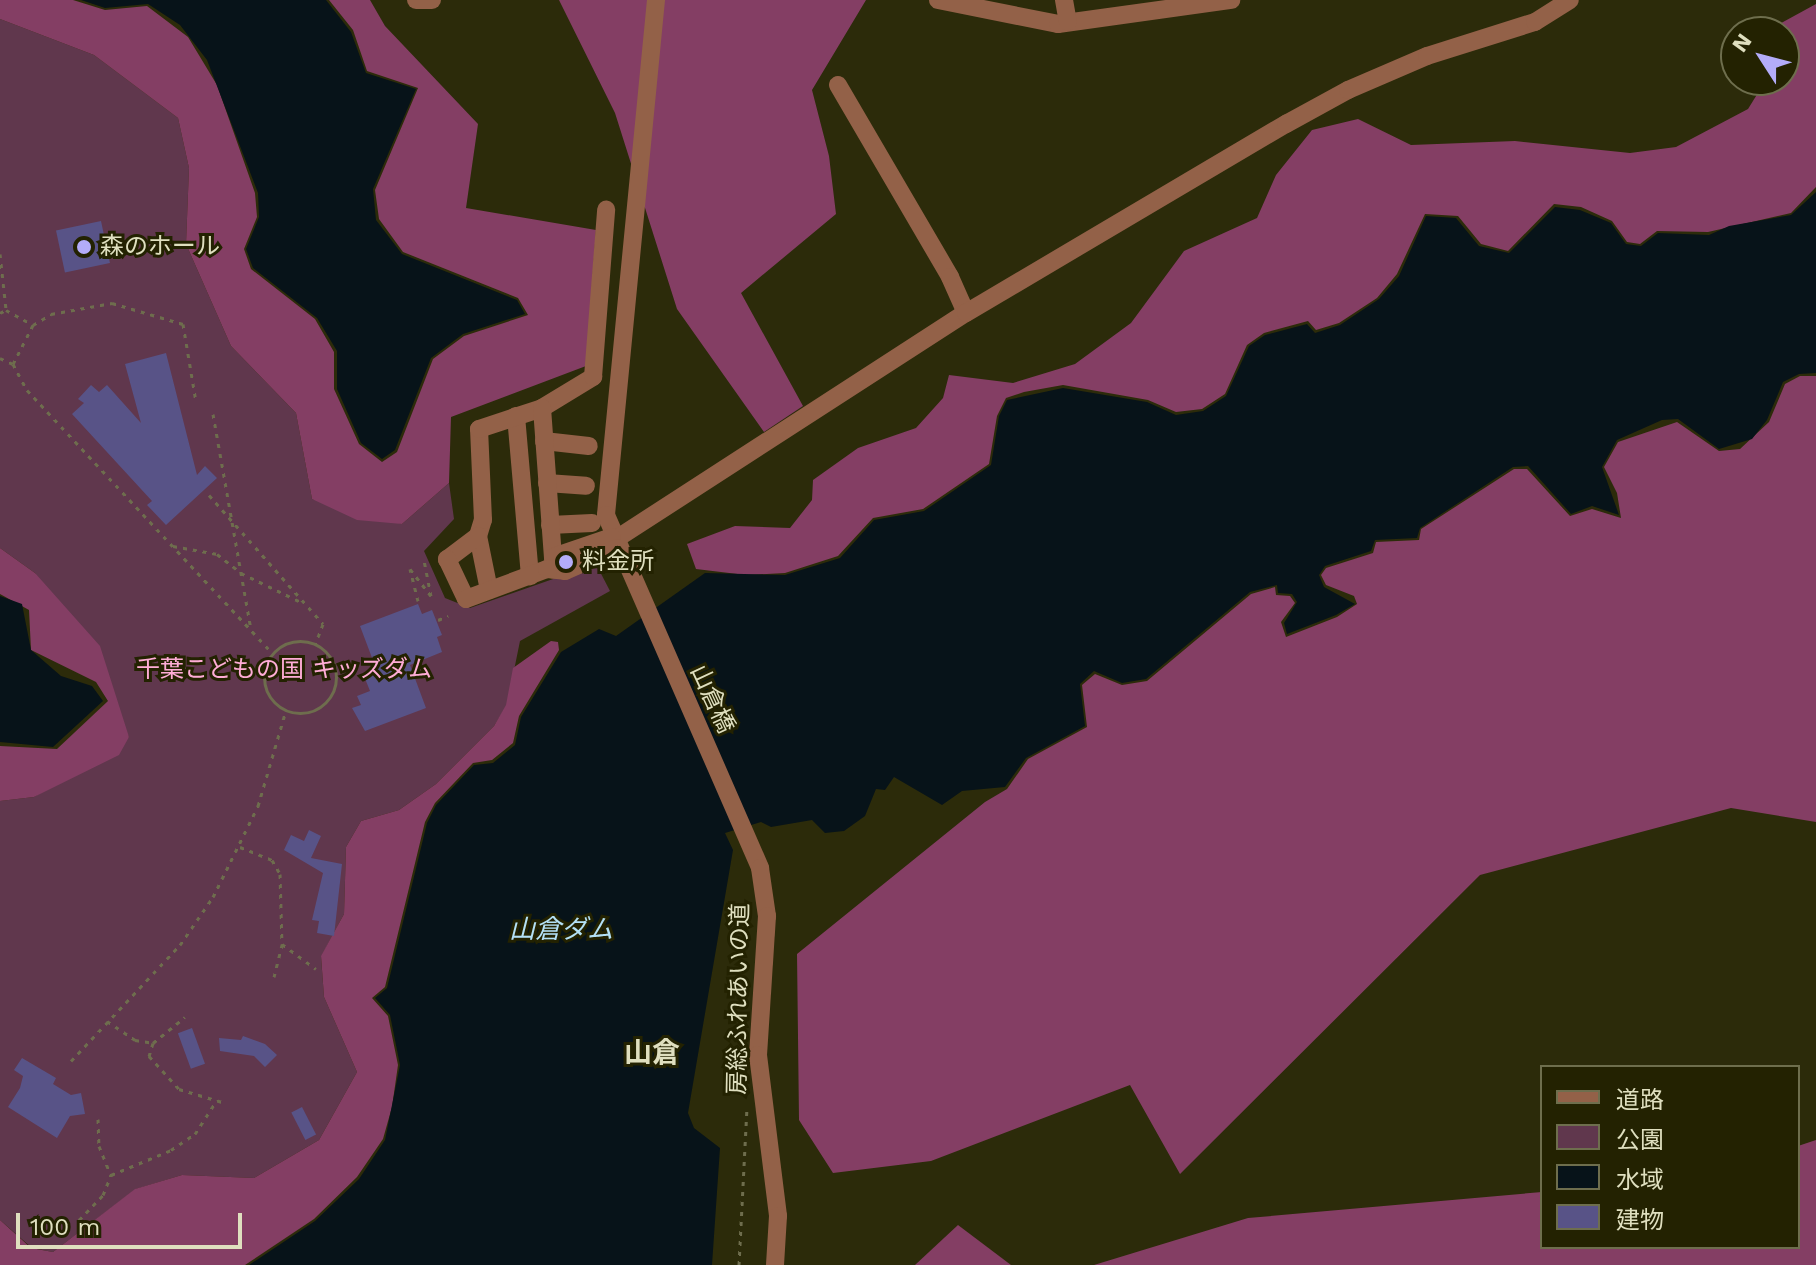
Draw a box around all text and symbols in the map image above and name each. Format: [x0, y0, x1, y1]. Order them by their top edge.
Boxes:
north arrow [1720, 16, 1800, 96]
text: N [1727, 29, 1757, 57]
place label: 森のホール [100, 233, 220, 261]
marker: 森のホール [75, 238, 93, 256]
place label: 料金所 [582, 548, 654, 576]
marker: 料金所 [557, 553, 575, 571]
park label: 千葉こどもの国 キッズダム [136, 656, 432, 684]
street label: 山倉橋 [684, 660, 740, 738]
street label: 房総ふれあいの道 [723, 903, 755, 1095]
water label: 山倉ダム [509, 914, 613, 946]
district label: 山倉 [624, 1036, 680, 1070]
legend [1540, 1065, 1800, 1249]
text: 道路 [1616, 1086, 1664, 1114]
text: 公園 [1616, 1126, 1664, 1154]
text: 水域 [1616, 1166, 1664, 1194]
scale bar [20, 1197, 246, 1247]
text: 建物 [1616, 1206, 1664, 1234]
text: 100 m [30, 1213, 100, 1241]

